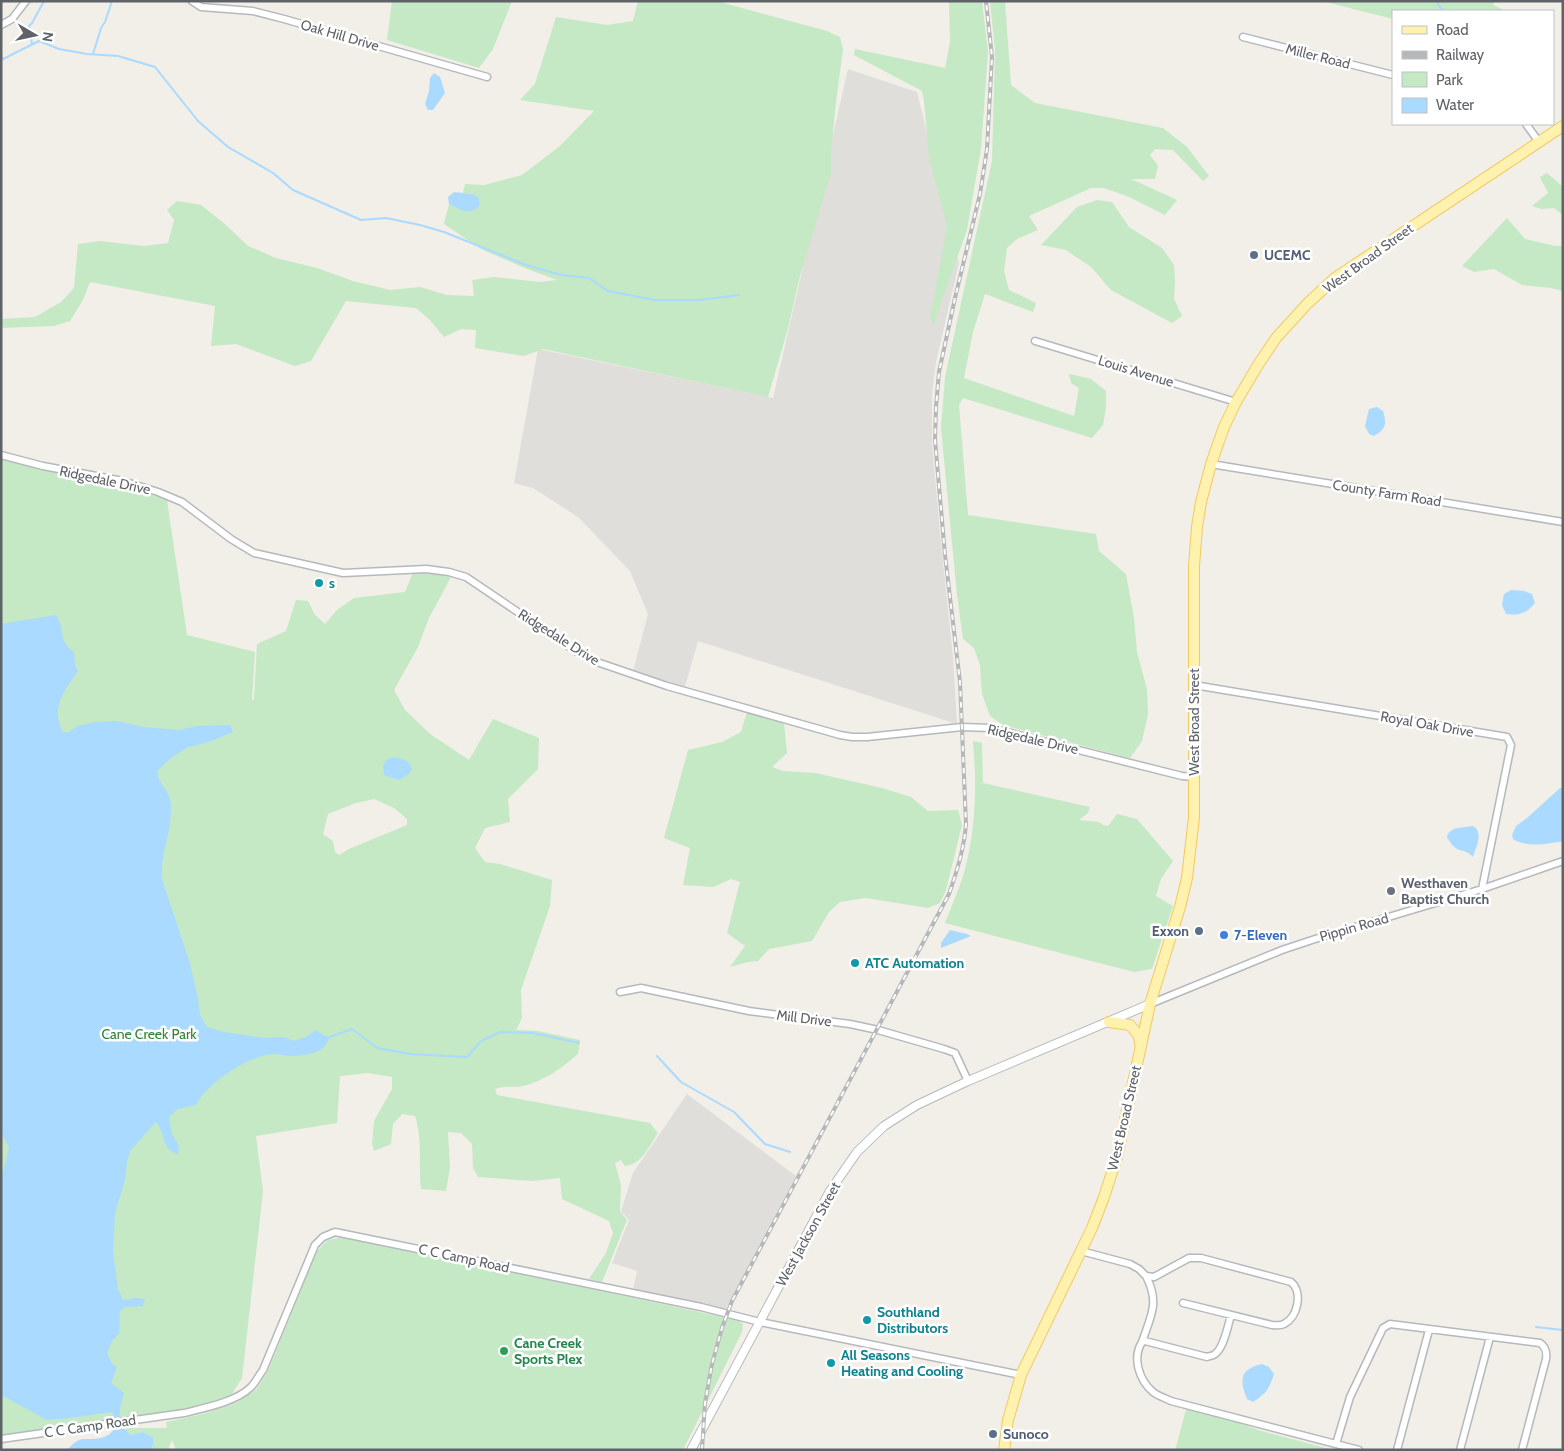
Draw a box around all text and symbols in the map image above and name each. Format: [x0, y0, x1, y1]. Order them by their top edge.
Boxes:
north arrow [10, 10, 60, 60]
legend [1392, 10, 1554, 125]
street label: Oak Hill Drive [299, 15, 381, 55]
text: Road [1436, 21, 1469, 39]
text: N [38, 31, 58, 43]
street label: Miller Road [1284, 39, 1352, 73]
text: Railway [1436, 46, 1485, 64]
text: Park [1436, 71, 1463, 89]
text: Water [1436, 96, 1474, 114]
street label: West Broad Street [1319, 219, 1417, 297]
place label: UCEMC [1264, 246, 1311, 264]
marker: UCEMC [1248, 249, 1260, 261]
street label: Louis Avenue [1096, 351, 1176, 391]
street label: Ridgedale Drive [58, 462, 152, 498]
street label: County Farm Road [1331, 476, 1443, 510]
place label: s [329, 574, 335, 592]
marker: s [313, 577, 325, 589]
street label: Ridgedale Drive [515, 605, 603, 669]
street label: West Broad Street [1185, 668, 1203, 776]
street label: Royal Oak Drive [1379, 707, 1475, 741]
street label: Ridgedale Drive [986, 720, 1080, 758]
place label: Westhaven Baptist Church [1401, 874, 1489, 908]
marker: Westhaven Baptist Church [1385, 885, 1397, 897]
street label: Pippin Road [1317, 909, 1391, 945]
place label: Exxon [1152, 922, 1189, 940]
marker: Exxon [1193, 925, 1205, 937]
place label: 7-Eleven [1234, 926, 1287, 944]
marker: 7-Eleven [1218, 929, 1230, 941]
place label: ATC Automation [865, 954, 964, 972]
marker: ATC Automation [849, 957, 861, 969]
street label: Mill Drive [775, 1006, 833, 1030]
park label: Cane Creek Park [101, 1025, 197, 1043]
street label: West Broad Street [1103, 1063, 1145, 1172]
street label: West Jackson Street [772, 1178, 844, 1289]
street label: C C Camp Road [417, 1240, 511, 1276]
place label: Southland Distributors [877, 1303, 948, 1337]
marker: Southland Distributors [861, 1314, 873, 1326]
place label: Cane Creek Sports Plex [514, 1334, 583, 1368]
marker: Cane Creek Sports Plex [498, 1345, 510, 1357]
place label: All Seasons Heating and Cooling [841, 1346, 963, 1380]
marker: All Seasons Heating and Cooling [825, 1357, 837, 1369]
street label: C C Camp Road [43, 1411, 137, 1441]
place label: Sunoco [1003, 1425, 1049, 1443]
marker: Sunoco [987, 1428, 999, 1440]

